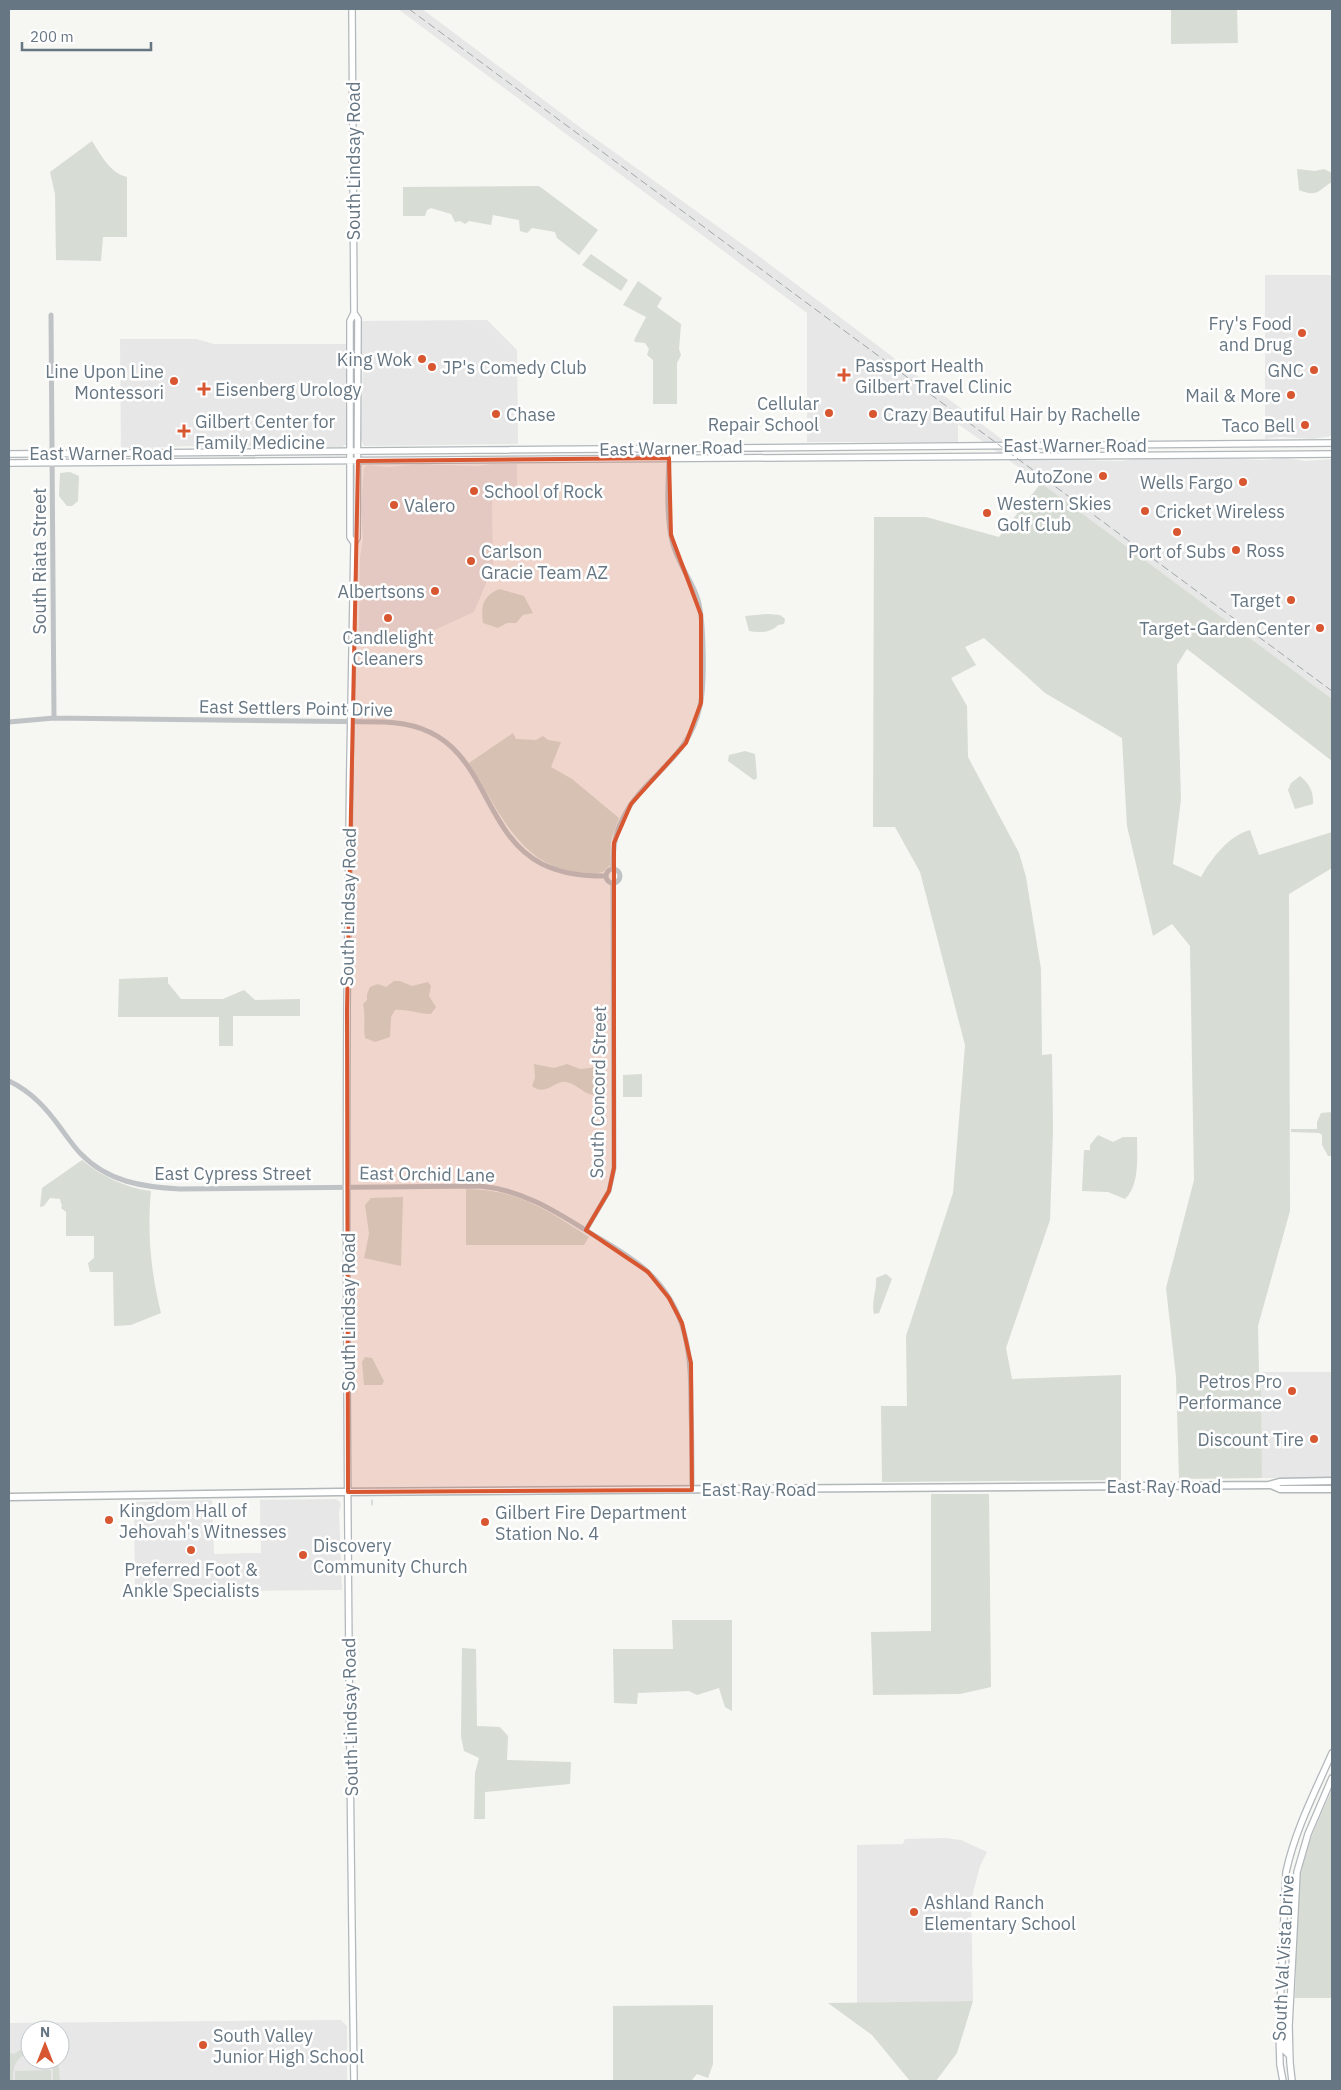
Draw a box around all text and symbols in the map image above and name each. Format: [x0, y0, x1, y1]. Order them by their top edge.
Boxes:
scale bar [22, 20, 151, 52]
text: 200 m [30, 27, 74, 46]
street label: South Lindsay Road [342, 82, 365, 240]
place label: Fry's Food and Drug [1209, 312, 1292, 356]
marker: Fry's Food and Drug [1296, 327, 1308, 339]
place label: King Wok [337, 348, 413, 371]
marker: King Wok [416, 353, 428, 365]
place label: Passport Health Gilbert Travel Clinic [855, 354, 1012, 398]
place label: JP's Comedy Club [442, 356, 587, 379]
place label: GNC [1268, 359, 1304, 382]
place label: Line Upon Line Montessori [45, 360, 164, 404]
marker: JP's Comedy Club [426, 361, 438, 373]
marker: GNC [1308, 364, 1320, 376]
marker: Passport Health Gilbert Travel Clinic [837, 368, 851, 382]
marker: Line Upon Line Montessori [168, 375, 180, 387]
place label: Eisenberg Urology [215, 378, 362, 401]
marker: Eisenberg Urology [197, 382, 211, 396]
place label: Mail & More [1185, 384, 1281, 407]
marker: Mail & More [1285, 389, 1297, 401]
place label: Cellular Repair School [708, 392, 819, 436]
place label: Chase [506, 403, 556, 426]
place label: Crazy Beautiful Hair by Rachelle [883, 403, 1140, 426]
marker: Cellular Repair School [823, 407, 835, 419]
marker: Chase [490, 408, 502, 420]
marker: Crazy Beautiful Hair by Rachelle [867, 408, 879, 420]
place label: Gilbert Center for Family Medicine [195, 410, 336, 454]
place label: Taco Bell [1222, 414, 1295, 437]
marker: Taco Bell [1299, 419, 1311, 431]
marker: Gilbert Center for Family Medicine [177, 424, 191, 438]
street label: East Warner Road [1003, 434, 1147, 457]
street label: East Warner Road [599, 435, 743, 461]
street label: East Warner Road [29, 442, 173, 465]
place label: AutoZone [1014, 465, 1093, 488]
marker: AutoZone [1097, 470, 1109, 482]
place label: Wells Fargo [1140, 471, 1233, 494]
marker: Wells Fargo [1237, 476, 1249, 488]
place label: School of Rock [484, 480, 603, 503]
marker: School of Rock [468, 485, 480, 497]
street label: South Riata Street [28, 488, 51, 634]
place label: Western Skies Golf Club [997, 492, 1112, 536]
place label: Valero [404, 494, 455, 517]
marker: Valero [388, 499, 400, 511]
place label: Cricket Wireless [1155, 500, 1285, 523]
marker: Cricket Wireless [1139, 505, 1151, 517]
marker: Western Skies Golf Club [981, 507, 993, 519]
marker: Port of Subs [1171, 526, 1183, 538]
place label: Ross [1246, 539, 1285, 562]
place label: Carlson Gracie Team AZ [481, 540, 608, 584]
place label: Port of Subs [1128, 540, 1226, 563]
marker: Ross [1230, 544, 1242, 556]
marker: Carlson Gracie Team AZ [465, 555, 477, 567]
place label: Albertsons [337, 580, 425, 603]
marker: Albertsons [429, 585, 441, 597]
place label: Target [1231, 589, 1281, 612]
marker: Target [1285, 594, 1297, 606]
marker: Candlelight Cleaners [382, 612, 394, 624]
place label: Target-GardenCenter [1139, 617, 1310, 640]
marker: Target-GardenCenter [1314, 622, 1326, 634]
place label: Candlelight Cleaners [342, 626, 434, 670]
street label: East Settlers Point Drive [199, 695, 393, 721]
street label: South Lindsay Road [335, 827, 361, 987]
street label: South Concord Street [585, 1005, 611, 1179]
street label: East Orchid Lane [359, 1161, 495, 1187]
street label: East Cypress Street [154, 1162, 312, 1185]
street label: South Lindsay Road [337, 1233, 360, 1391]
place label: Petros Pro Performance [1178, 1370, 1282, 1414]
marker: Petros Pro Performance [1286, 1385, 1298, 1397]
place label: Discount Tire [1197, 1428, 1304, 1451]
marker: Discount Tire [1308, 1433, 1320, 1445]
street label: East Ray Road [1107, 1475, 1221, 1498]
street label: East Ray Road [702, 1478, 816, 1501]
place label: Kingdom Hall of Jehovah's Witnesses [119, 1499, 287, 1543]
place label: Gilbert Fire Department Station No. 4 [495, 1501, 687, 1545]
marker: Kingdom Hall of Jehovah's Witnesses [103, 1514, 115, 1526]
marker: Gilbert Fire Department Station No. 4 [479, 1516, 491, 1528]
place label: Discovery Community Church [313, 1534, 468, 1578]
marker: Preferred Foot & Ankle Specialists [185, 1544, 197, 1556]
marker: Discovery Community Church [297, 1549, 309, 1561]
place label: Preferred Foot & Ankle Specialists [122, 1558, 260, 1602]
street label: South Lindsay Road [337, 1637, 363, 1797]
street label: South Val Vista Drive [1267, 1874, 1299, 2042]
place label: Ashland Ranch Elementary School [924, 1891, 1076, 1935]
marker: Ashland Ranch Elementary School [908, 1906, 920, 1918]
north arrow [20, 2020, 70, 2070]
text: N [40, 2023, 50, 2041]
place label: South Valley Junior High School [213, 2024, 364, 2068]
marker: South Valley Junior High School [197, 2039, 209, 2051]

